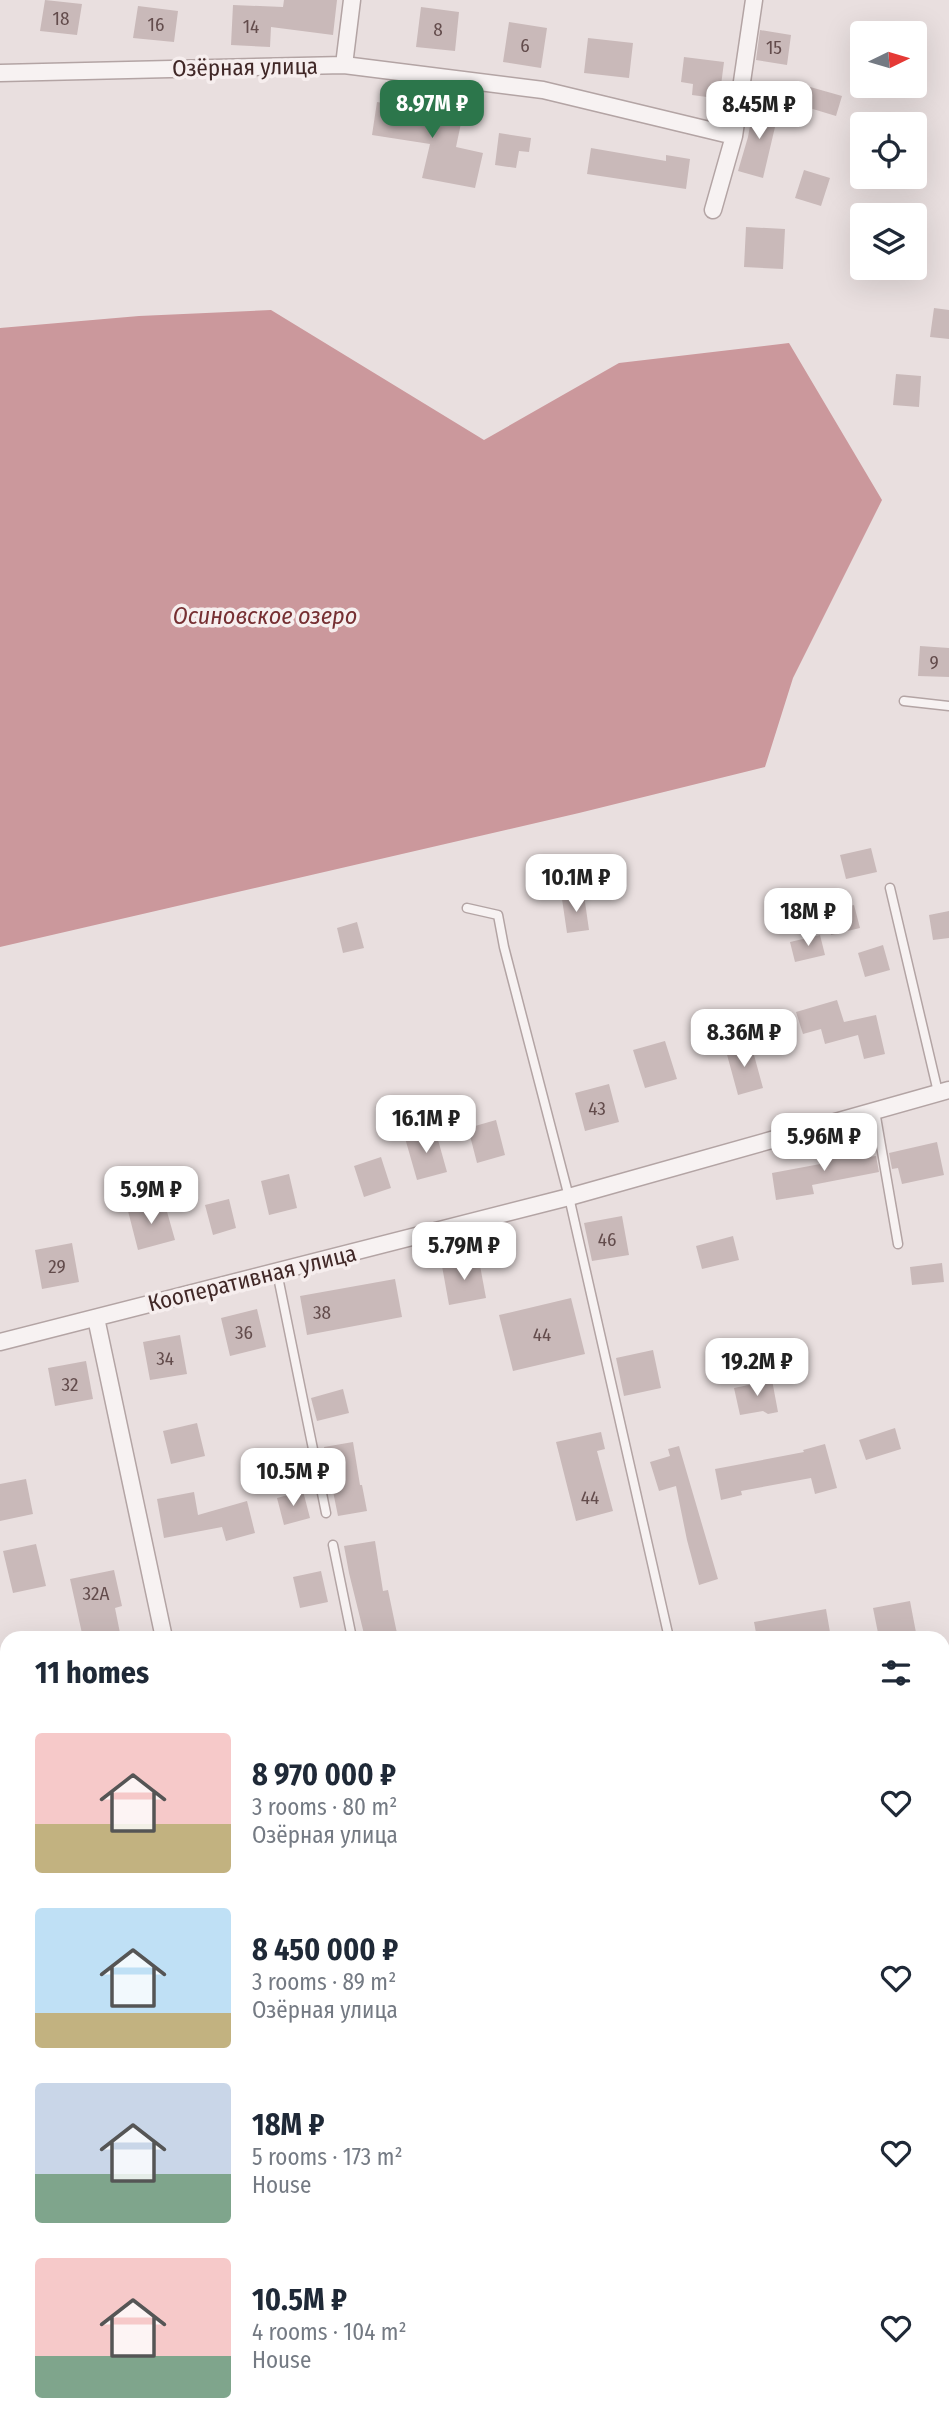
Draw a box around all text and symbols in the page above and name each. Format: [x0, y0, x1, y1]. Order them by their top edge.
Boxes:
house number: 18 [53, 7, 69, 30]
house number: 16 [148, 13, 164, 36]
house number: 14 [243, 15, 259, 38]
house number: 8 [433, 18, 443, 41]
north arrow [850, 21, 928, 98]
map controls [850, 21, 927, 280]
house number: 6 [520, 34, 530, 57]
house number: 15 [766, 36, 782, 59]
street label: Озёрная улица [172, 52, 318, 82]
pin: 8.97M ₽ [367, 80, 497, 140]
pin: 8.45M ₽ [694, 82, 824, 141]
text: 8.97M ₽ [396, 89, 468, 117]
text: 8.45M ₽ [722, 90, 796, 118]
button: locate [850, 112, 927, 189]
button: layers [850, 203, 927, 280]
water label: Осиновское озеро [173, 602, 357, 630]
house number: 9 [929, 651, 939, 674]
pin: 10.1M ₽ [511, 855, 641, 914]
text: 10.1M ₽ [542, 863, 610, 891]
pin: 18M ₽ [759, 888, 857, 948]
text: 18M ₽ [780, 897, 836, 925]
pin: 8.36M ₽ [679, 1010, 809, 1069]
text: 8.36M ₽ [707, 1018, 781, 1046]
pin: 16.1M ₽ [361, 1096, 491, 1155]
house number: 43 [588, 1097, 606, 1120]
text: 16.1M ₽ [392, 1104, 460, 1132]
pin: 5.96M ₽ [759, 1114, 889, 1173]
text: 5.96M ₽ [787, 1122, 861, 1150]
pin: 5.9M ₽ [94, 1166, 208, 1226]
text: 5.9M ₽ [120, 1175, 182, 1203]
pin: 5.79M ₽ [399, 1222, 529, 1282]
house number: 46 [598, 1228, 616, 1251]
text: 5.79M ₽ [428, 1231, 500, 1259]
street label: Кооперативная улица [145, 1239, 359, 1317]
house number: 29 [48, 1255, 66, 1278]
house number: 38 [313, 1301, 331, 1324]
house number: 36 [235, 1321, 253, 1344]
house number: 44 [533, 1323, 551, 1346]
pin: 19.2M ₽ [692, 1338, 822, 1398]
house number: 34 [156, 1347, 174, 1370]
text: 19.2M ₽ [721, 1347, 793, 1375]
house number: 32 [62, 1373, 78, 1396]
pin: 10.5M ₽ [228, 1448, 358, 1508]
text: 10.5M ₽ [257, 1457, 329, 1485]
house number: 44 [581, 1486, 599, 1509]
house number: 32А [83, 1582, 109, 1605]
icon: filters [877, 1654, 915, 1692]
text: 11 homes [35, 1655, 149, 1691]
text: 8 970 000 ₽ [252, 1757, 396, 1793]
icon: home [91, 1761, 175, 1845]
icon: heart [877, 1784, 915, 1822]
text: 3 rooms · 80 m² [252, 1793, 397, 1821]
text: Озёрная улица [252, 1821, 398, 1849]
text: 8 450 000 ₽ [252, 1932, 398, 1968]
icon: home [91, 1936, 175, 2020]
icon: heart [877, 1959, 915, 1997]
text: 3 rooms · 89 m² [252, 1968, 396, 1996]
text: Озёрная улица [252, 1996, 398, 2024]
text: 18M ₽ [252, 2107, 325, 2143]
icon: home [91, 2111, 175, 2195]
icon: heart [877, 2134, 915, 2172]
text: 5 rooms · 173 m² [252, 2143, 403, 2171]
text: House [252, 2171, 311, 2199]
text: 10.5M ₽ [252, 2282, 347, 2318]
icon: home [91, 2286, 175, 2370]
icon: heart [877, 2309, 915, 2347]
text: 4 rooms · 104 m² [252, 2318, 407, 2346]
text: House [252, 2346, 311, 2374]

